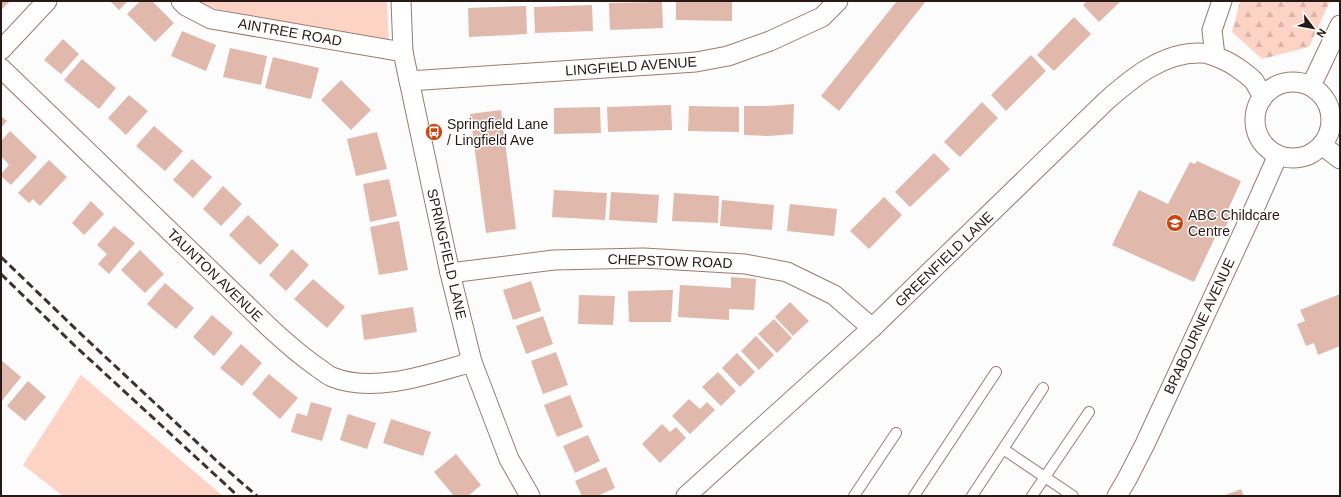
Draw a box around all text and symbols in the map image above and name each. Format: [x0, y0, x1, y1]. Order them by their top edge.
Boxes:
north arrow [1293, 8, 1333, 48]
street label: AINTREE ROAD [237, 15, 343, 49]
text: N [1314, 27, 1329, 40]
street label: LINGFIELD AVENUE [565, 53, 697, 79]
place label: Springfield Lane / Lingfield Ave [447, 116, 548, 148]
bus stop icon: Springfield Lane / Lingfield Ave [424, 122, 444, 142]
street label: SPRINGFIELD LANE [424, 187, 470, 321]
place label: ABC Childcare Centre [1188, 207, 1280, 239]
street label: GREENFIELD LANE [892, 208, 996, 310]
school or university icon: ABC Childcare Centre [1165, 213, 1185, 233]
street label: TAUNTON AVENUE [164, 225, 266, 325]
street label: CHEPSTOW ROAD [607, 251, 733, 271]
street label: BRABOURNE AVENUE [1160, 255, 1238, 397]

